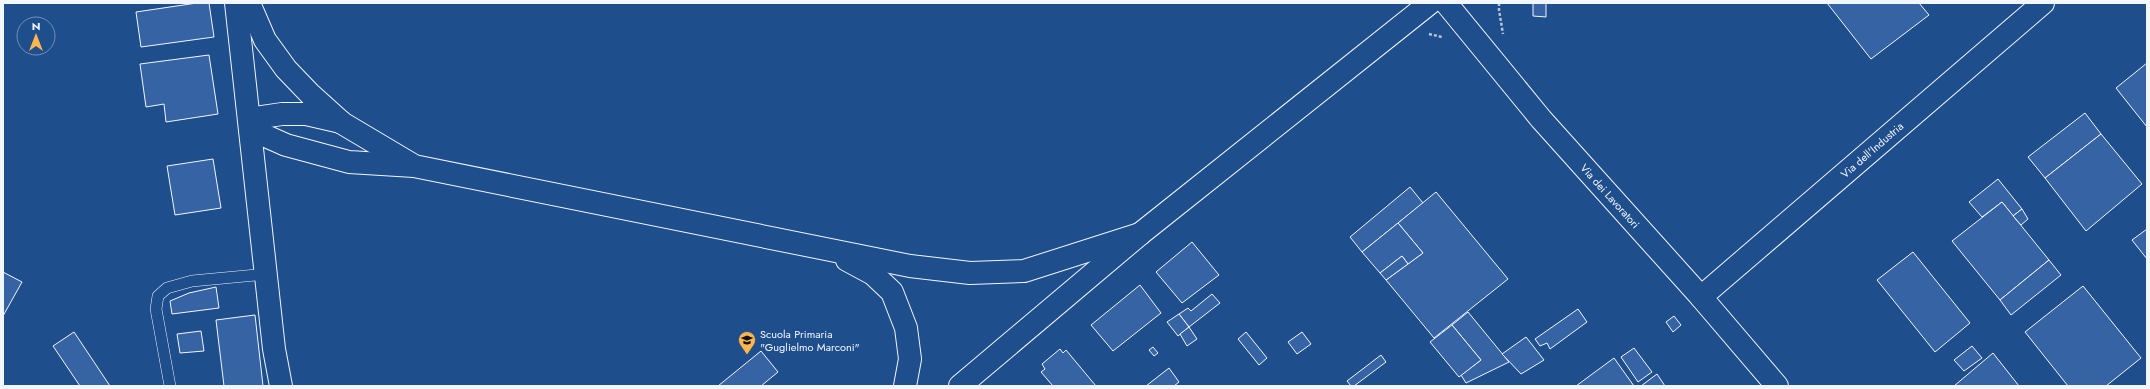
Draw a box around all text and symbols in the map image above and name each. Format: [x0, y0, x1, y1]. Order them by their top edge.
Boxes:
north arrow [16, 16, 56, 56]
text: N [32, 18, 40, 34]
street label: Via dell'Industria [1837, 118, 1907, 182]
street label: Via dei Lavoratori [1577, 160, 1643, 232]
place label: Scuola Primaria "Guglielmo Marconi" [760, 326, 860, 355]
school or university icon: Scuola Primaria "Guglielmo Marconi" [737, 330, 757, 355]

